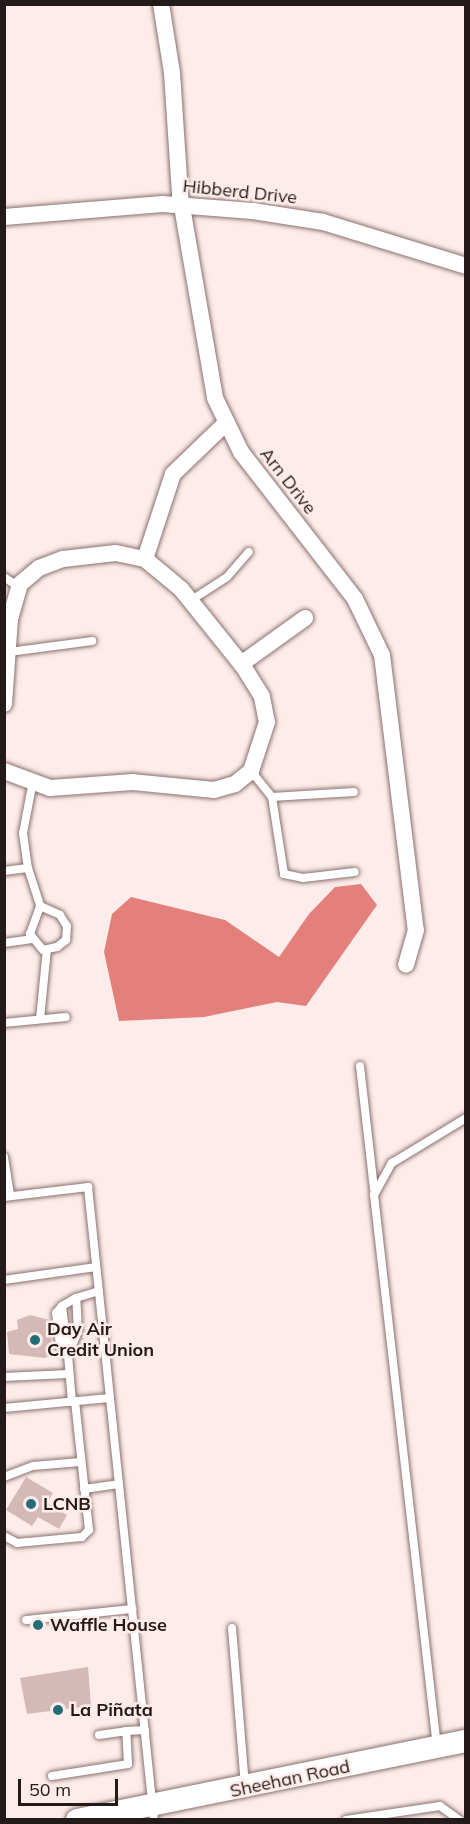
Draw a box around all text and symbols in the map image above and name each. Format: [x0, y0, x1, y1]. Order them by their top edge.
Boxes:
street label: Hibberd Drive [182, 175, 298, 209]
street label: Arn Drive [255, 443, 321, 519]
place label: Day Air Credit Union [47, 1319, 154, 1362]
marker: Day Air Credit Union [28, 1333, 42, 1347]
place label: LCNB [43, 1493, 91, 1515]
marker: LCNB [24, 1497, 38, 1511]
place label: Waffle House [50, 1614, 167, 1636]
marker: Waffle House [31, 1618, 45, 1632]
place label: La Piñata [70, 1699, 153, 1721]
marker: La Piñata [51, 1703, 65, 1717]
street label: Sheehan Road [228, 1756, 352, 1802]
scale bar [21, 1767, 122, 1805]
text: 50 m [29, 1778, 71, 1801]

